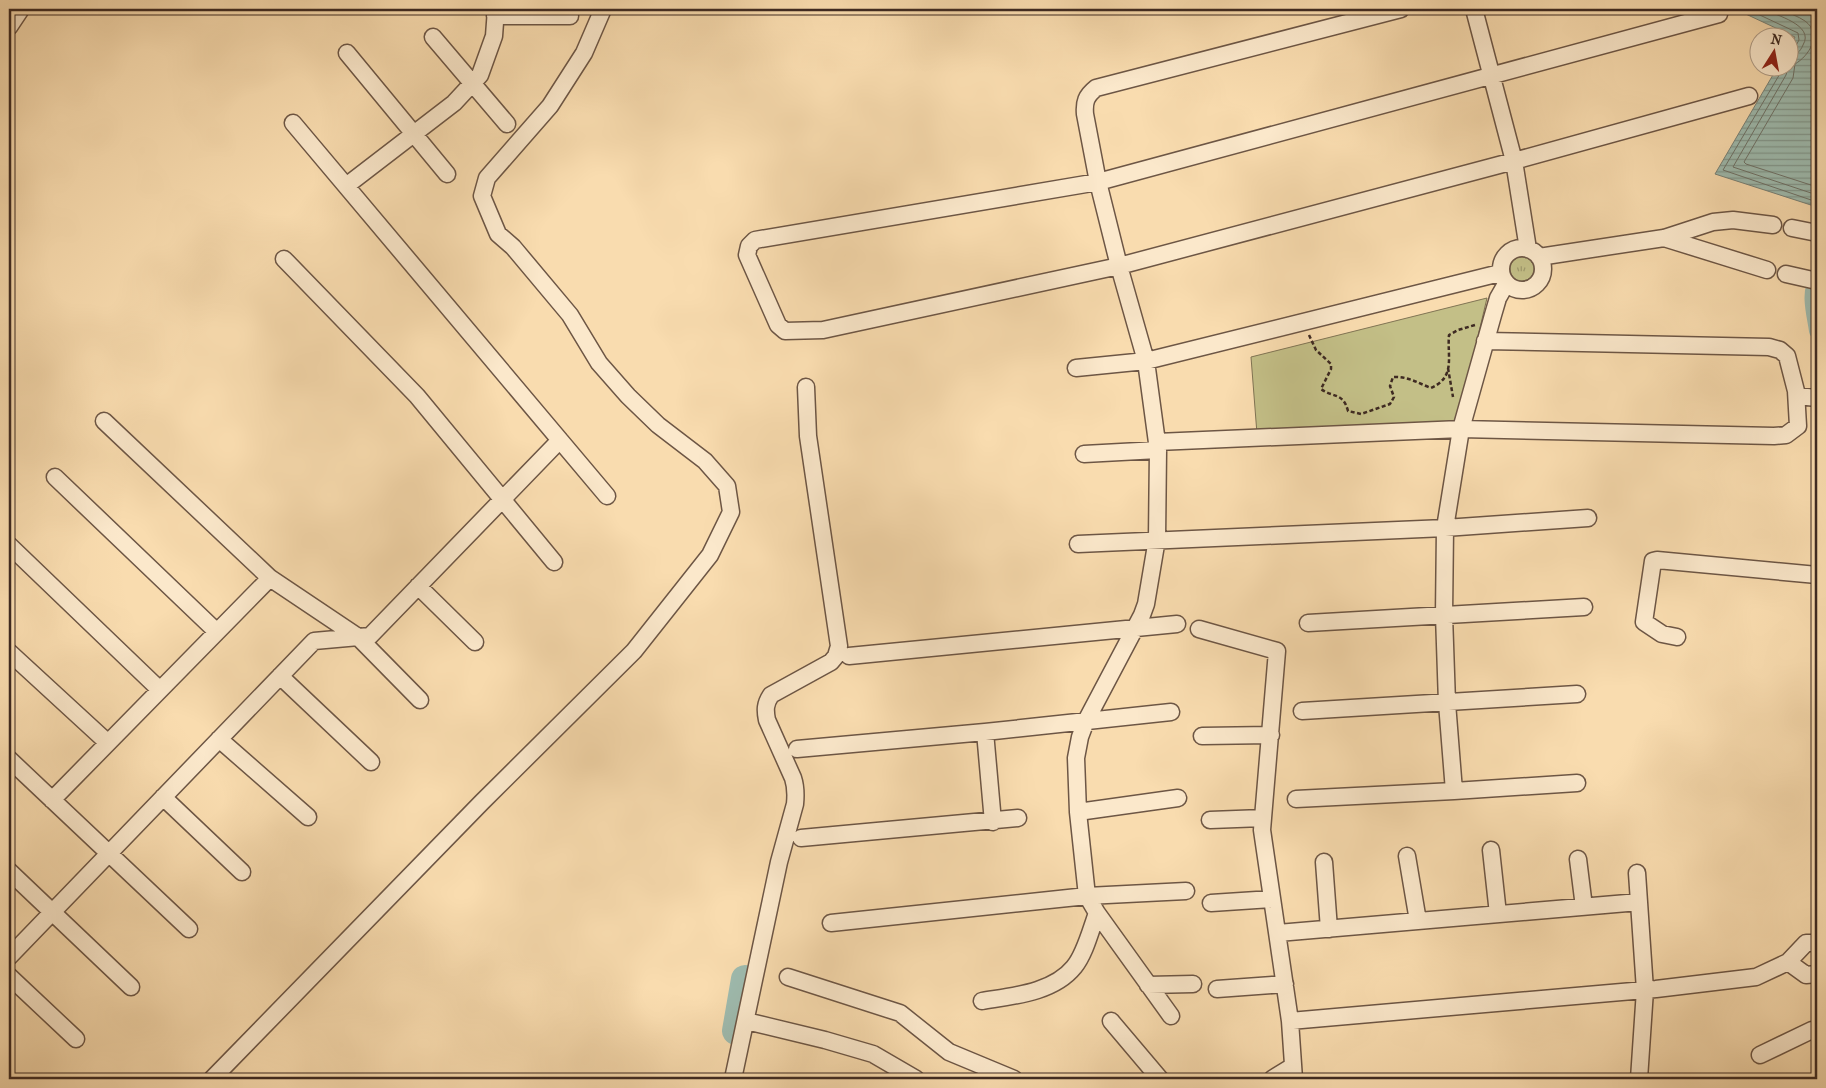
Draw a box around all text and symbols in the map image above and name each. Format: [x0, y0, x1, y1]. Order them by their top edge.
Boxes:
north arrow [1748, 28, 1798, 78]
text: N [1770, 30, 1784, 49]

